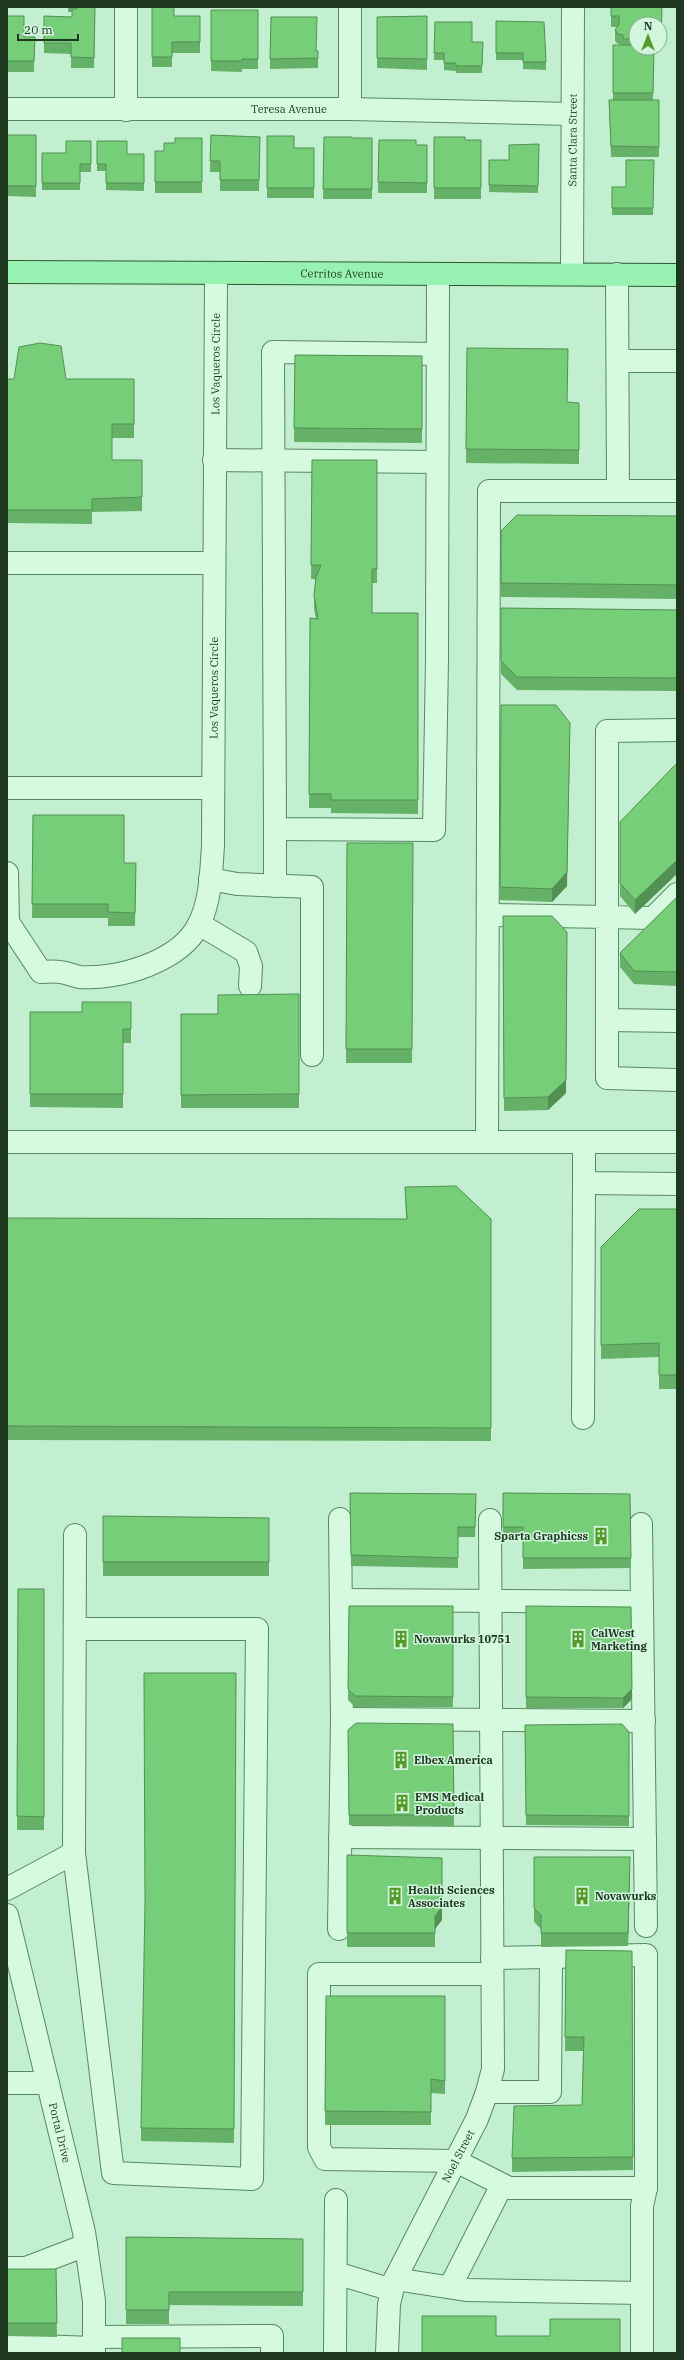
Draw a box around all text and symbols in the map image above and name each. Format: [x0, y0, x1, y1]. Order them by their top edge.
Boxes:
scale bar [18, 16, 78, 42]
north arrow [628, 16, 668, 56]
text: N [644, 19, 653, 33]
text: 20 m [24, 22, 53, 37]
street label: Santa Clara Street [565, 93, 580, 186]
street label: Teresa Avenue [251, 102, 327, 116]
street label: Cerritos Avenue [301, 266, 384, 281]
street label: Los Vaqueros Circle [208, 313, 223, 415]
street label: Los Vaqueros Circle [207, 637, 221, 739]
building icon: Sparta Graphicss [591, 1526, 611, 1546]
place label: Sparta Graphicss [494, 1529, 588, 1543]
place label: CalWest Marketing [591, 1626, 648, 1653]
building icon: Novawurks 10751 [391, 1629, 411, 1649]
building icon: CalWest Marketing [568, 1629, 588, 1649]
place label: Novawurks 10751 [414, 1632, 511, 1646]
building icon: Elbex America [391, 1750, 411, 1770]
place label: Elbex America [414, 1753, 493, 1767]
place label: EMS Medical Products [415, 1790, 484, 1817]
building icon: EMS Medical Products [392, 1793, 412, 1813]
place label: Health Sciences Associates [408, 1883, 495, 1910]
building icon: Health Sciences Associates [385, 1886, 405, 1906]
building icon: Novawurks [572, 1886, 592, 1906]
place label: Novawurks [595, 1889, 657, 1903]
street label: Portal Drive [46, 2101, 74, 2164]
street label: Noel Street [439, 2127, 477, 2185]

